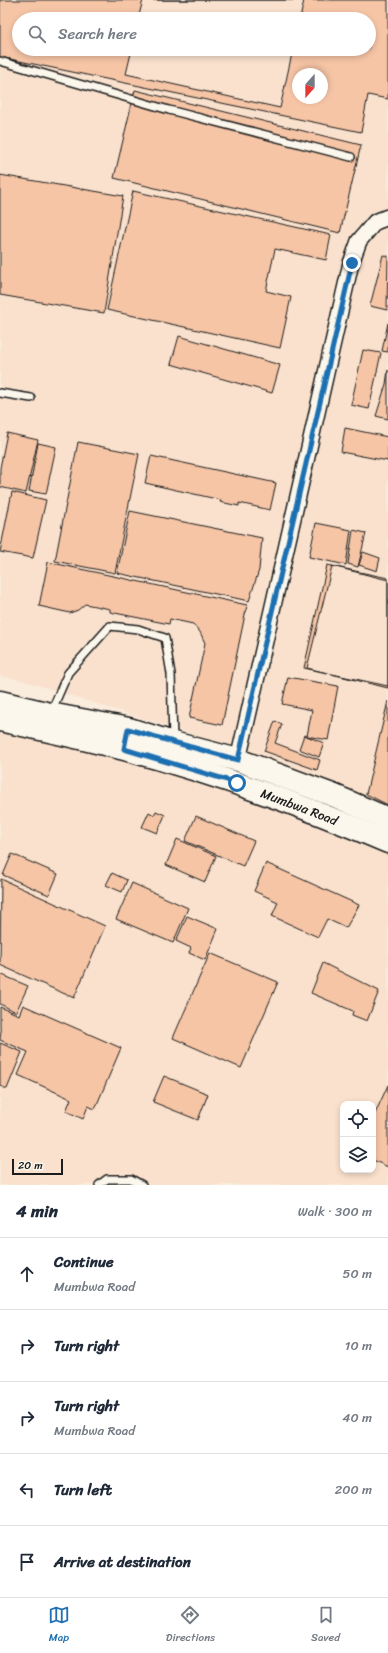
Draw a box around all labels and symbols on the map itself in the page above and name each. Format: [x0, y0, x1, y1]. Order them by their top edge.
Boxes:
north arrow [292, 68, 328, 104]
route end [343, 254, 361, 272]
route start [228, 774, 246, 792]
street label: Mumbwa Road [258, 781, 343, 832]
scale bar [12, 1157, 63, 1176]

